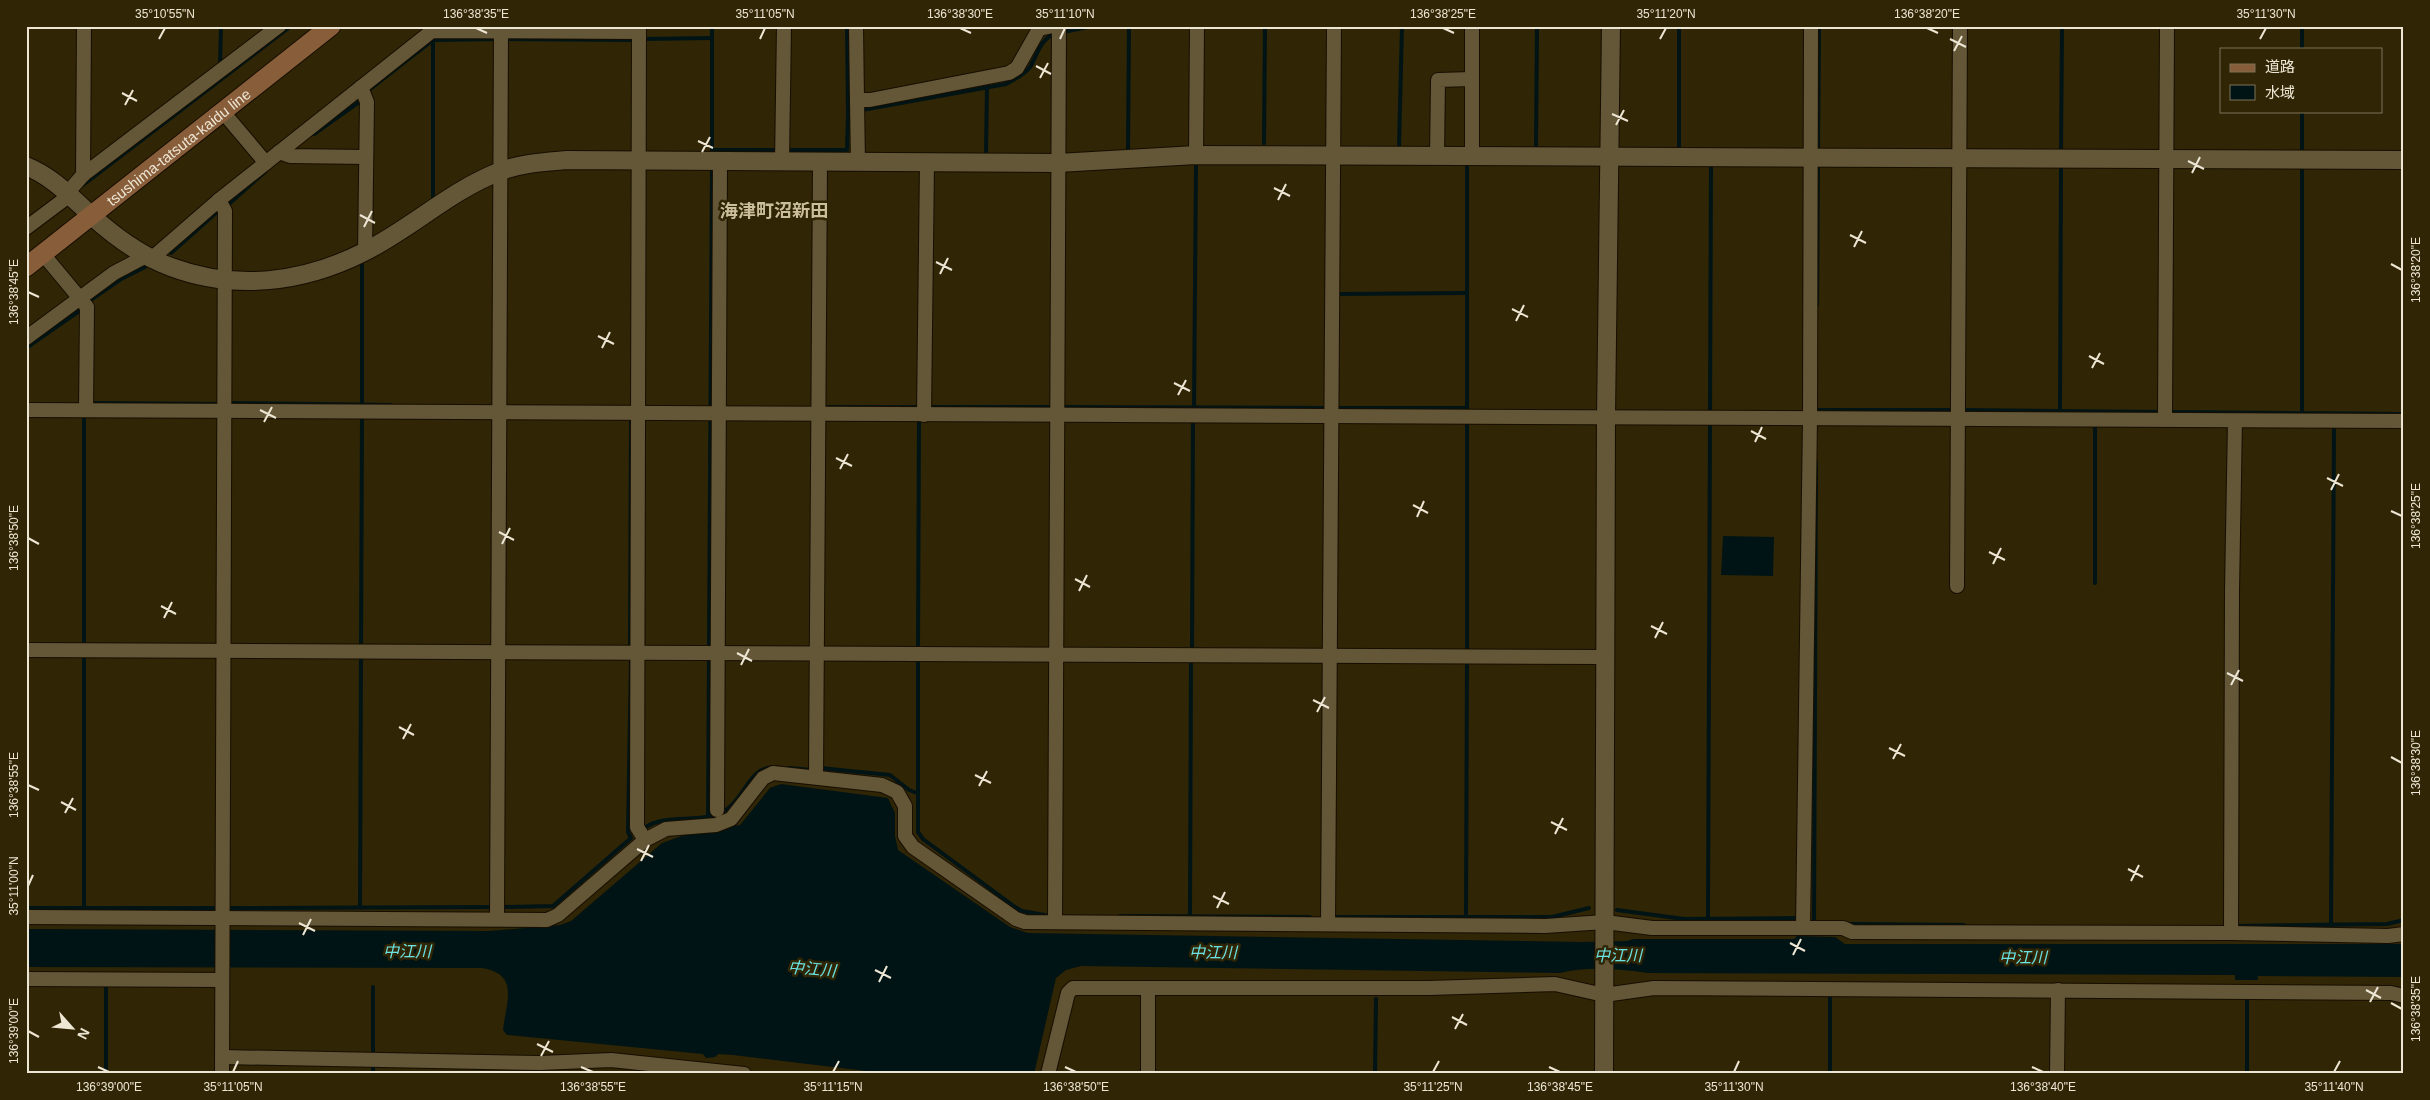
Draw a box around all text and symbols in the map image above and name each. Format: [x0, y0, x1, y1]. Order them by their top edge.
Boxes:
text: 35°10'55"N [135, 7, 195, 21]
text: 136°38'35"E [443, 7, 509, 21]
text: 35°11'05"N [735, 7, 795, 21]
text: 136°38'30"E [927, 7, 993, 21]
text: 35°11'10"N [1035, 7, 1095, 21]
text: 136°38'25"E [1410, 7, 1476, 21]
text: 35°11'20"N [1636, 7, 1696, 21]
text: 136°38'20"E [1894, 7, 1960, 21]
text: 35°11'30"N [2236, 7, 2296, 21]
legend [2220, 48, 2382, 112]
text: 道路 [2265, 58, 2295, 75]
text: 水域 [2265, 84, 2295, 101]
street label: tsushima-tatsuta-kaidu line [103, 85, 254, 209]
district label: 海津町沼新田 [720, 201, 828, 221]
text: 136°38'20"E [2409, 237, 2423, 303]
text: 136°38'45"E [7, 259, 21, 325]
text: 136°38'25"E [2409, 483, 2423, 549]
text: 136°38'50"E [7, 505, 21, 571]
text: 136°38'30"E [2409, 730, 2423, 796]
text: 136°38'55"E [7, 752, 21, 818]
text: 35°11'00"N [7, 856, 21, 916]
water label: 中江川 [383, 943, 433, 960]
water label: 中江川 [1189, 944, 1239, 961]
water label: 中江川 [1594, 947, 1644, 964]
water label: 中江川 [1999, 949, 2049, 966]
water label: 中江川 [787, 958, 839, 980]
text: 136°38'35"E [2409, 976, 2423, 1042]
text: 136°39'00"E [7, 998, 21, 1064]
north arrow [48, 1002, 98, 1052]
text: N [74, 1026, 93, 1042]
text: 136°39'00"E [76, 1080, 142, 1094]
text: 35°11'05"N [203, 1080, 263, 1094]
text: 136°38'55"E [560, 1080, 626, 1094]
text: 35°11'15"N [803, 1080, 863, 1094]
text: 136°38'50"E [1043, 1080, 1109, 1094]
text: 35°11'25"N [1403, 1080, 1463, 1094]
text: 136°38'45"E [1527, 1080, 1593, 1094]
text: 35°11'30"N [1704, 1080, 1764, 1094]
text: 136°38'40"E [2010, 1080, 2076, 1094]
text: 35°11'40"N [2304, 1080, 2364, 1094]

